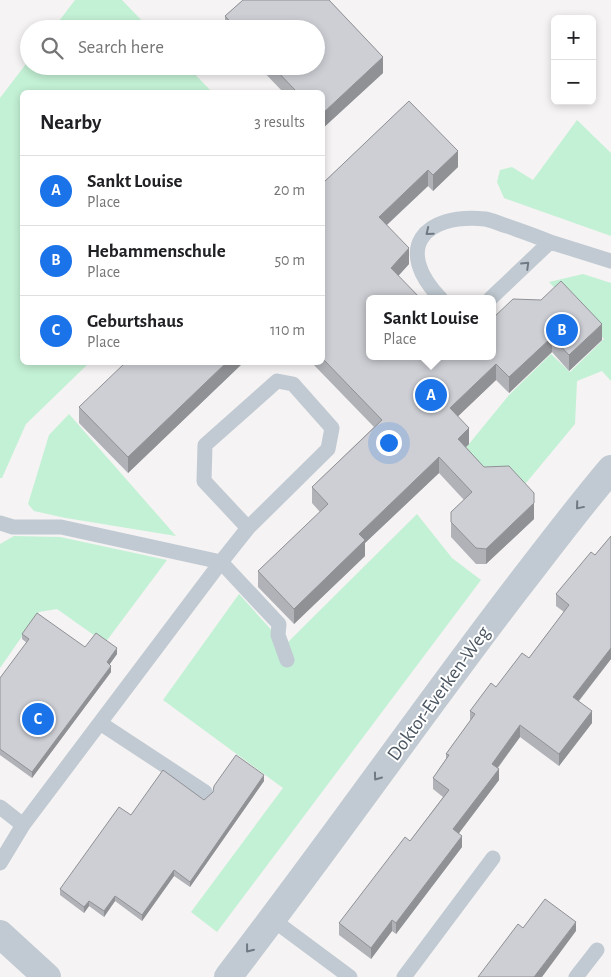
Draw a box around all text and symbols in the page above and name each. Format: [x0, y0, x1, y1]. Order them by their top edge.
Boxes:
map controls [551, 15, 596, 105]
button: + [551, 15, 596, 60]
search box [20, 20, 325, 75]
icon: search [38, 34, 66, 62]
text: Search here [78, 38, 164, 57]
button: − [551, 60, 596, 105]
text: Nearby [40, 112, 101, 133]
text: 3 results [254, 114, 305, 130]
text: Sankt Louise [87, 172, 183, 191]
text: A [51, 182, 61, 198]
text: 20 m [274, 182, 305, 198]
text: Place [87, 194, 120, 210]
one-way arrow [425, 226, 434, 235]
text: Hebammenschule [87, 242, 226, 261]
text: B [51, 252, 61, 268]
text: 50 m [274, 252, 305, 268]
one-way arrow [520, 262, 529, 271]
text: Place [87, 264, 120, 280]
popup [366, 295, 496, 360]
text: Sankt Louise [383, 309, 479, 328]
pin: B [546, 311, 578, 349]
text: Geburtshaus [87, 312, 184, 331]
text: C [52, 322, 60, 338]
text: 110 m [270, 322, 305, 338]
text: Place [383, 331, 416, 347]
text: Place [87, 334, 120, 350]
pin: A [415, 376, 447, 414]
your location [376, 430, 402, 456]
one-way arrow [576, 501, 585, 510]
street label: Doktor-Everken-Weg [384, 623, 494, 764]
pin: C [22, 700, 54, 738]
one-way arrow [374, 771, 383, 781]
one-way arrow [246, 943, 255, 953]

